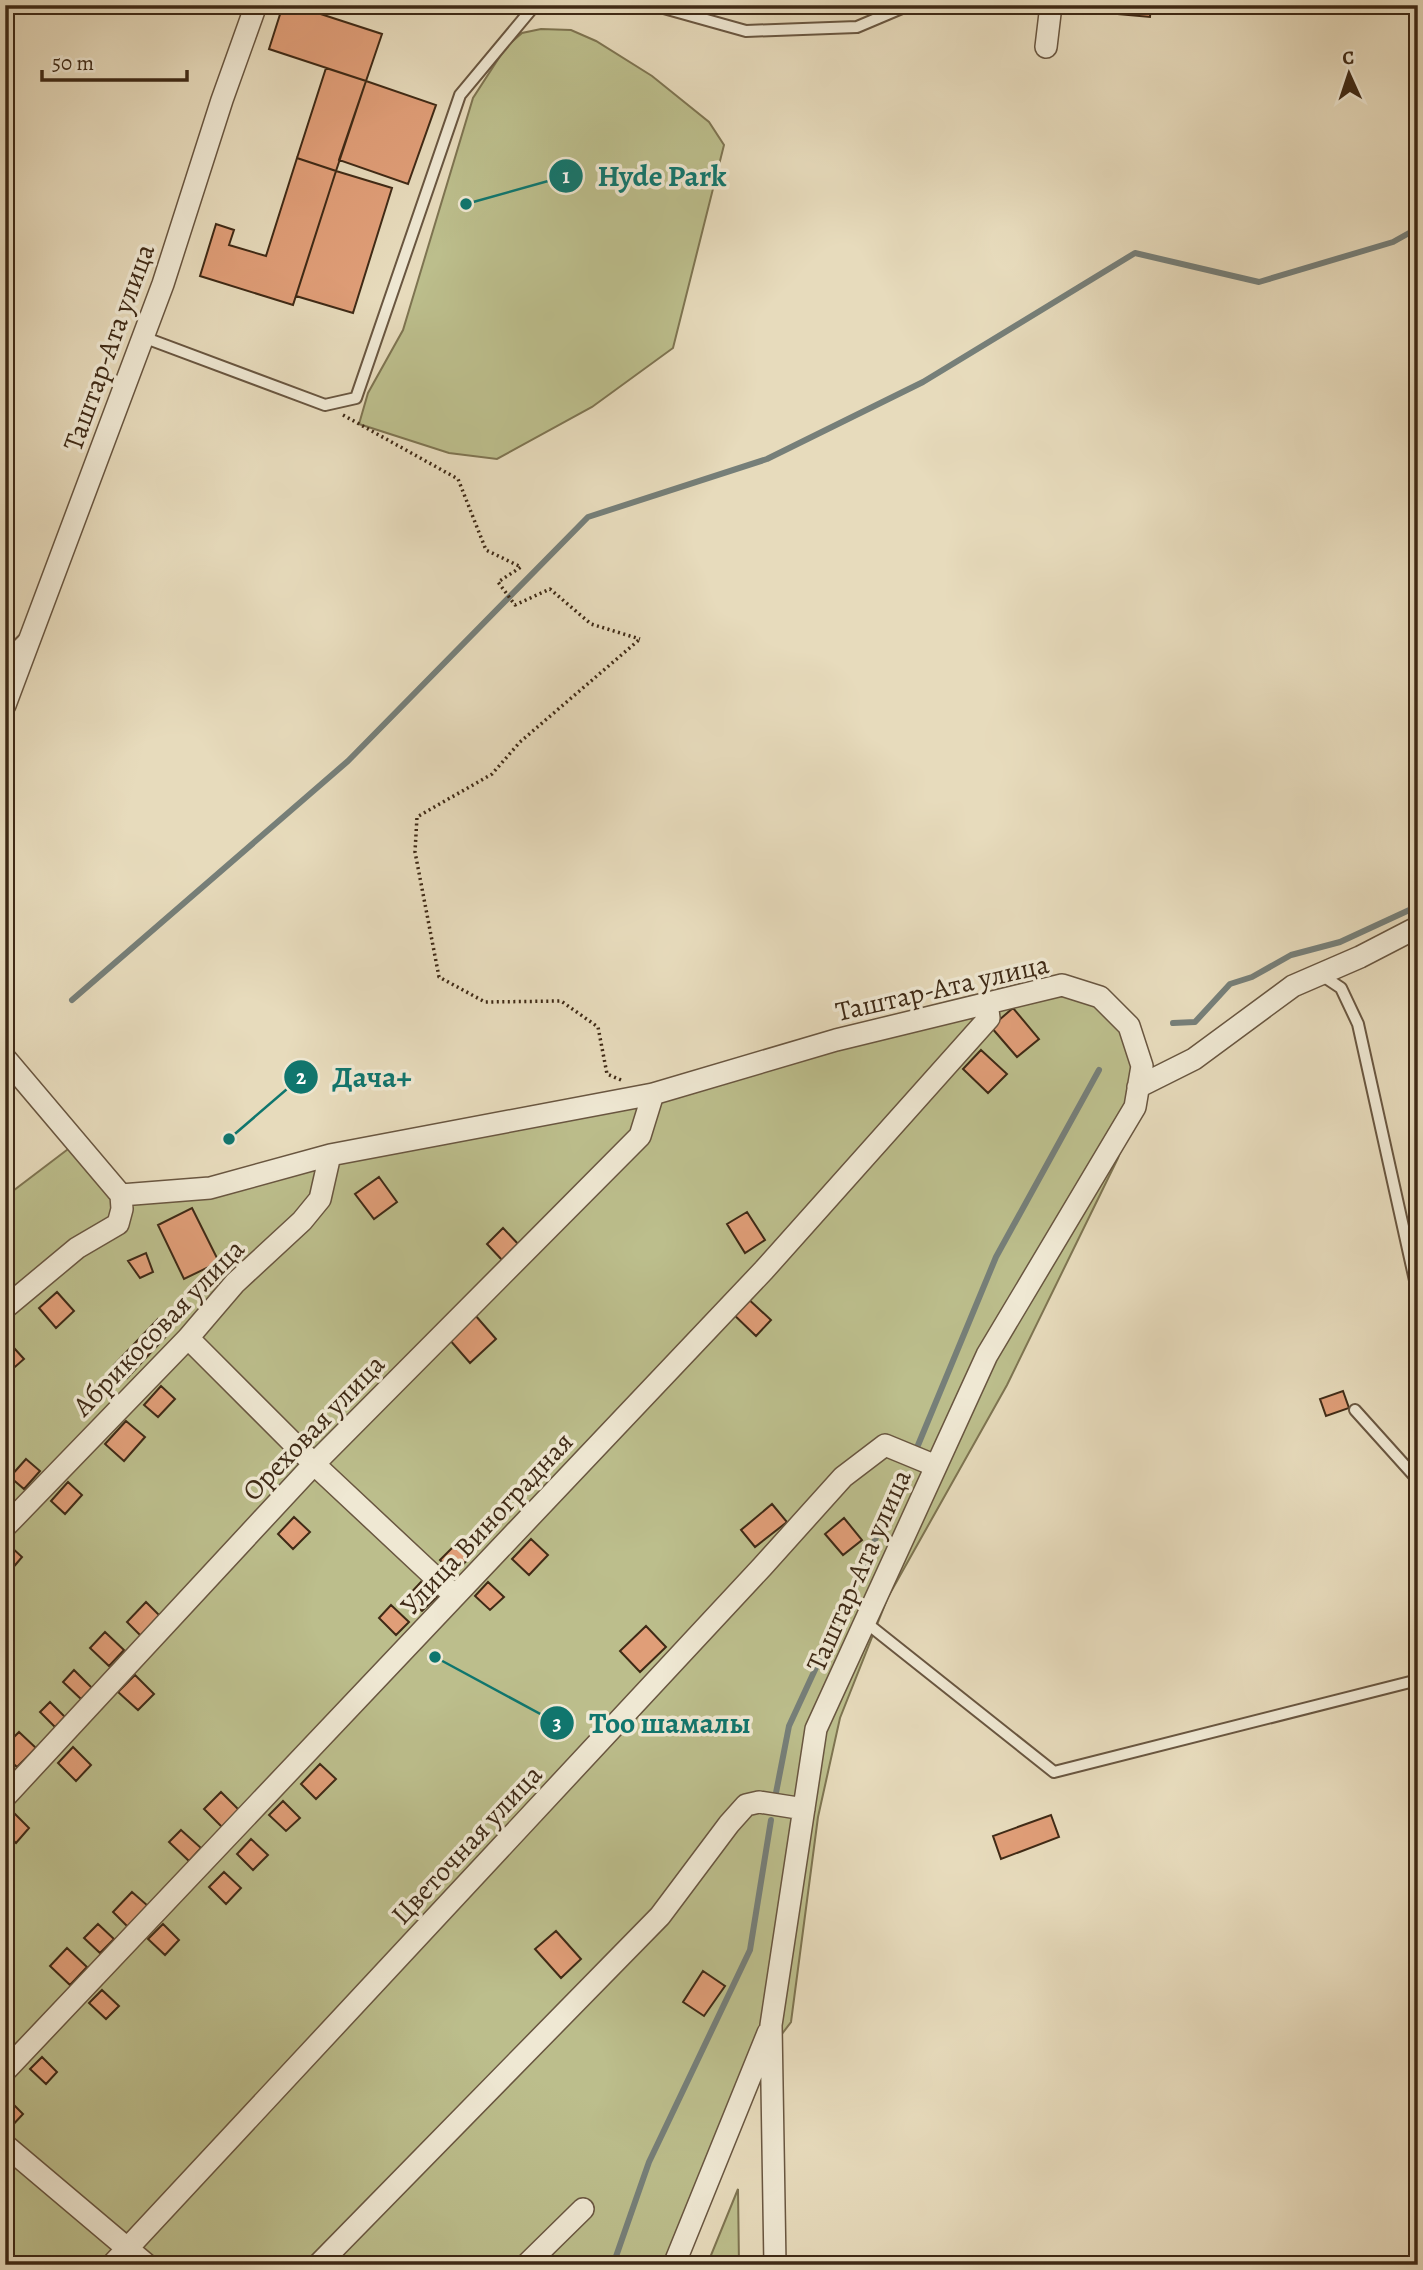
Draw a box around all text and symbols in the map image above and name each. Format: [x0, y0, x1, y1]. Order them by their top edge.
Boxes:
scale bar [42, 38, 187, 82]
north arrow [1314, 38, 1384, 108]
text: С [1342, 45, 1355, 71]
text: 50 m [52, 49, 94, 77]
callout: Hyde Park [549, 150, 741, 201]
text: Hyde Park [597, 156, 727, 196]
text: 1 [562, 162, 570, 190]
street label: Таштар-Ата улица [54, 238, 164, 456]
street label: Таштар-Ата улица [832, 945, 1053, 1031]
callout: Дача+ [284, 1051, 426, 1102]
text: Дача+ [332, 1057, 412, 1097]
text: 2 [296, 1063, 306, 1091]
street label: Абрикосовая улица [64, 1231, 253, 1425]
street label: Ореховая улица [234, 1346, 394, 1509]
street label: Улица Виноградная [392, 1424, 582, 1624]
street label: Таштар-Ата улица [797, 1463, 921, 1678]
callout: Тоо шамалы [540, 1697, 764, 1748]
text: Тоо шамалы [589, 1703, 751, 1743]
text: 3 [552, 1709, 562, 1737]
street label: Цветочная улица [383, 1756, 551, 1933]

